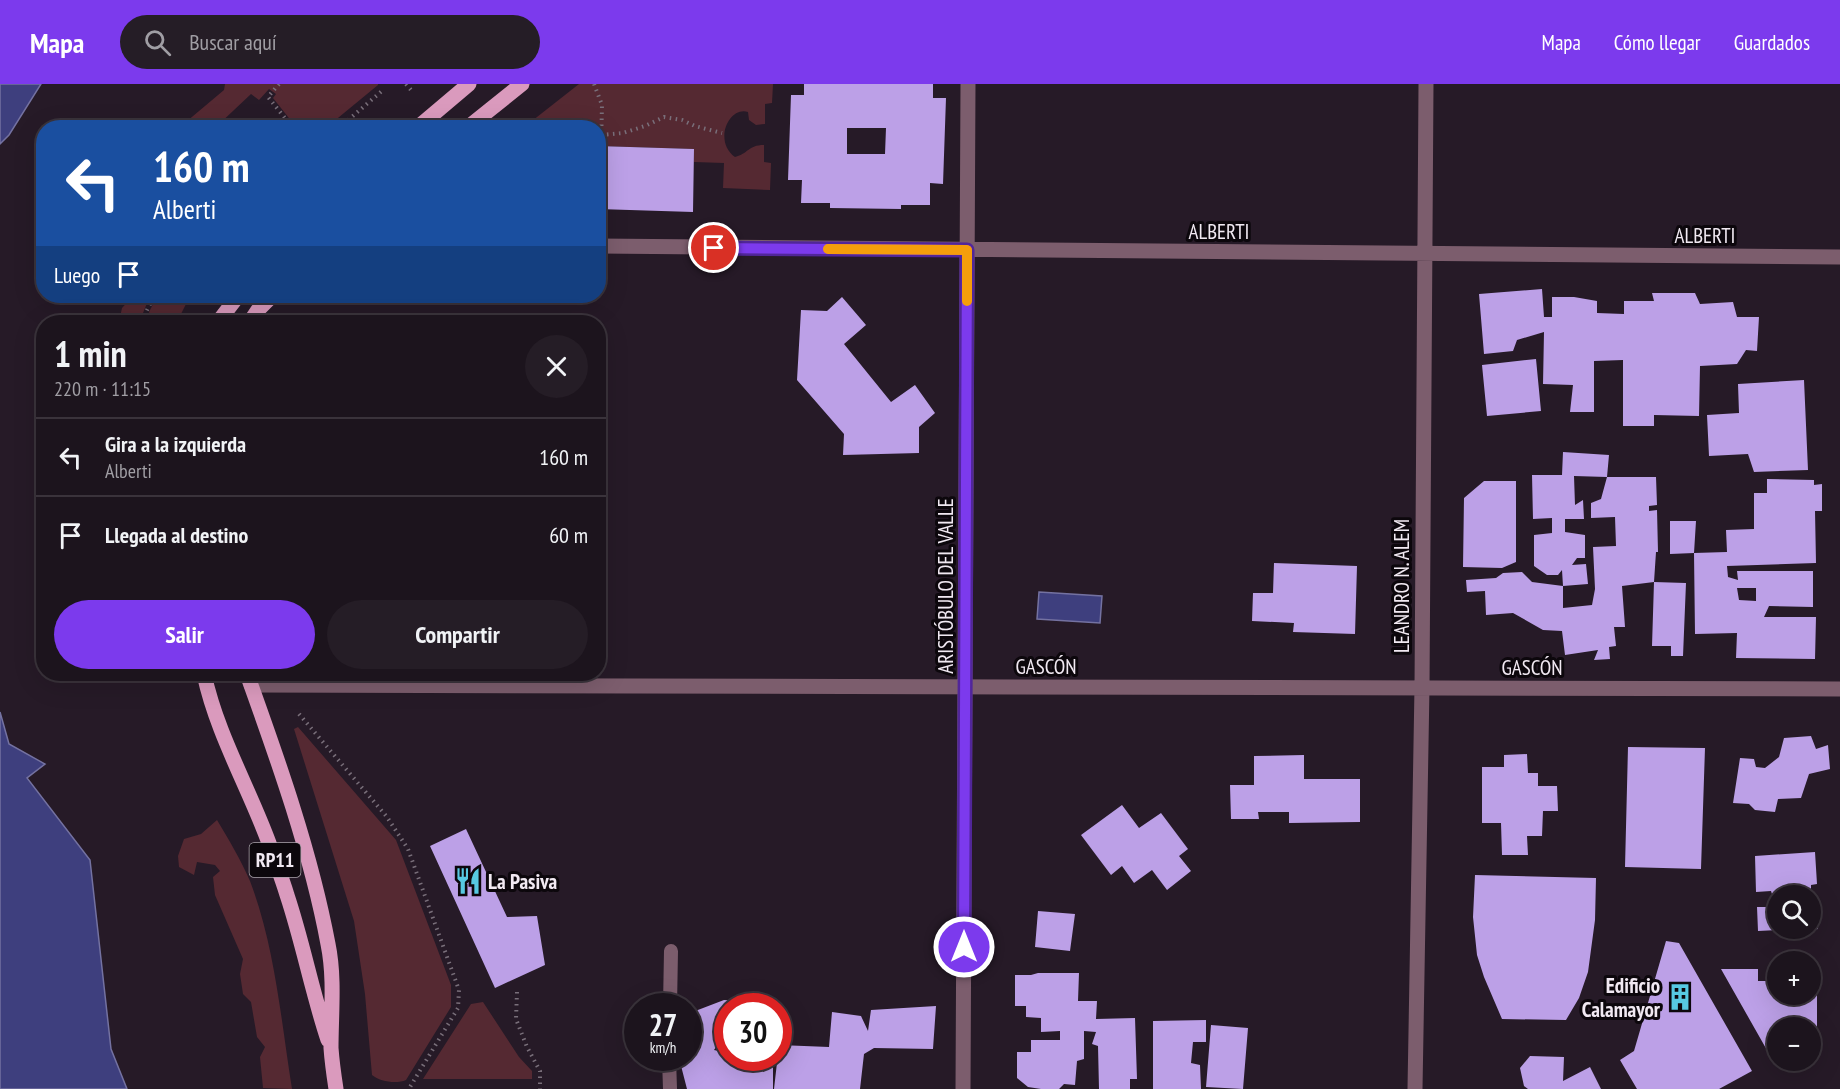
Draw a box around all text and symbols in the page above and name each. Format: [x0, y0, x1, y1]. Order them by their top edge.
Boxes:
search box [120, 15, 540, 69]
text: Mapa [30, 24, 84, 61]
icon: search [141, 26, 174, 59]
text: Buscar aquí [189, 28, 277, 56]
text: Mapa [1542, 29, 1581, 56]
text: Cómo llegar [1614, 29, 1701, 56]
text: Guardados [1734, 29, 1810, 56]
text: 160 m [153, 139, 250, 194]
icon: left [54, 144, 132, 222]
text: Alberti [153, 192, 216, 226]
street label: ALBERTI [1189, 218, 1249, 245]
pin [688, 222, 739, 273]
street label: ALBERTI [1675, 222, 1735, 249]
icon: arrive [697, 231, 730, 264]
icon: arrive [112, 258, 145, 291]
text: Luego [54, 261, 100, 289]
text: 1 min [54, 330, 127, 377]
button: close [525, 335, 588, 398]
text: 220 m · 11:15 [54, 376, 151, 402]
text: Gira a la izquierda [105, 430, 246, 458]
icon: left [54, 441, 87, 474]
text: 160 m [539, 443, 588, 471]
text: Alberti [105, 458, 152, 484]
street label: ARISTÓBULO DEL VALLE [932, 498, 959, 674]
icon: arrive [54, 519, 87, 552]
street label: LEANDRO N. ALEM [1388, 519, 1415, 653]
text: Llegada al destino [105, 521, 248, 549]
text: 60 m [549, 521, 588, 549]
button: Salir [54, 600, 315, 669]
button: Compartir [327, 600, 588, 669]
street label: GASCÓN [1015, 653, 1077, 680]
street label: GASCÓN [1501, 654, 1563, 681]
road number: RP11 [250, 843, 300, 877]
restaurant icon: La Pasiva [453, 866, 483, 896]
place label: La Pasiva [488, 868, 558, 895]
map controls [1767, 885, 1821, 1071]
button: search [1767, 885, 1821, 939]
position arrow [932, 915, 996, 979]
button: + [1767, 951, 1821, 1005]
place label: Edificio Calamayor [1582, 972, 1661, 1023]
building icon: Edificio Calamayor [1665, 982, 1695, 1012]
speed limit sign: 30 [714, 993, 792, 1071]
text: 27 [649, 1005, 677, 1044]
button: − [1767, 1017, 1821, 1071]
text: km/h [650, 1038, 676, 1057]

